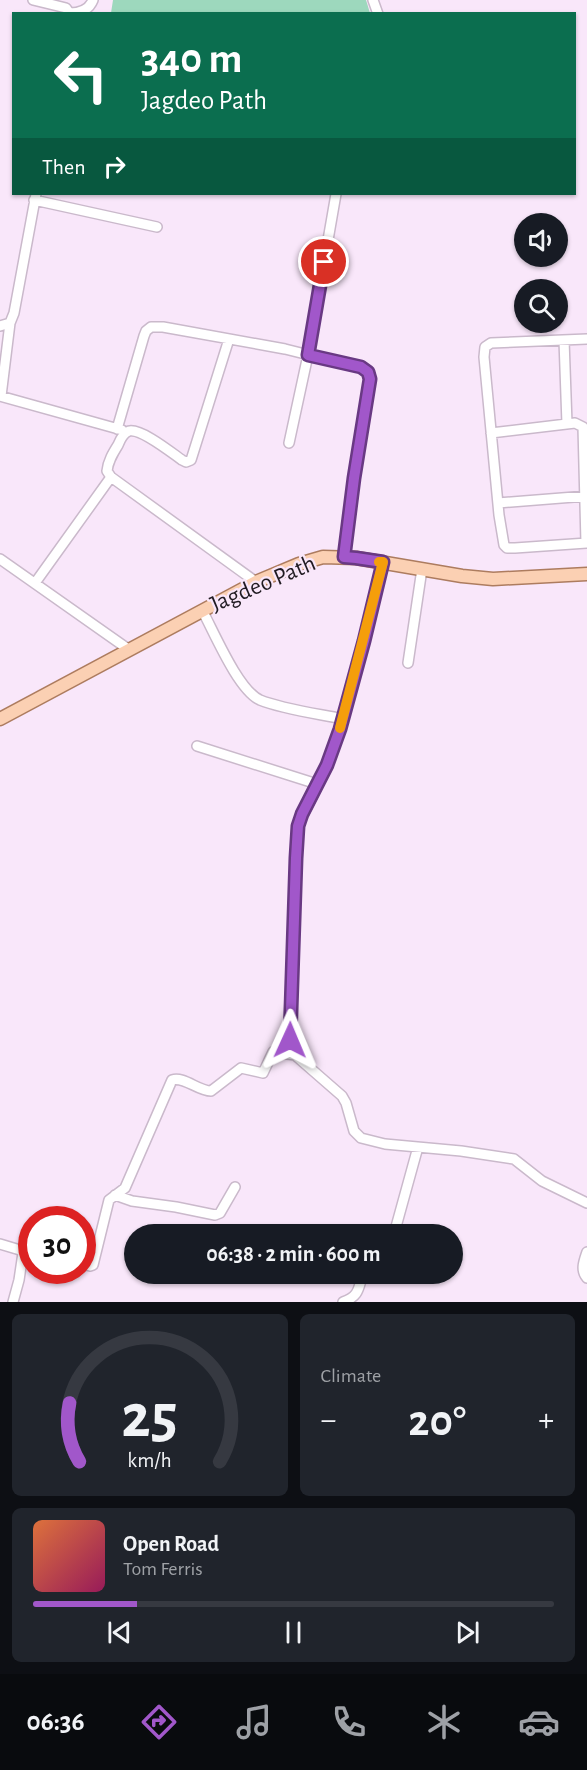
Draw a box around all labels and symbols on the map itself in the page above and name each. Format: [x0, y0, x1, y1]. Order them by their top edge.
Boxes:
pin [298, 236, 349, 287]
street label: Jagdeo Path [207, 551, 319, 617]
position arrow [258, 1008, 322, 1072]
speed limit sign: 30 [18, 1206, 96, 1284]

